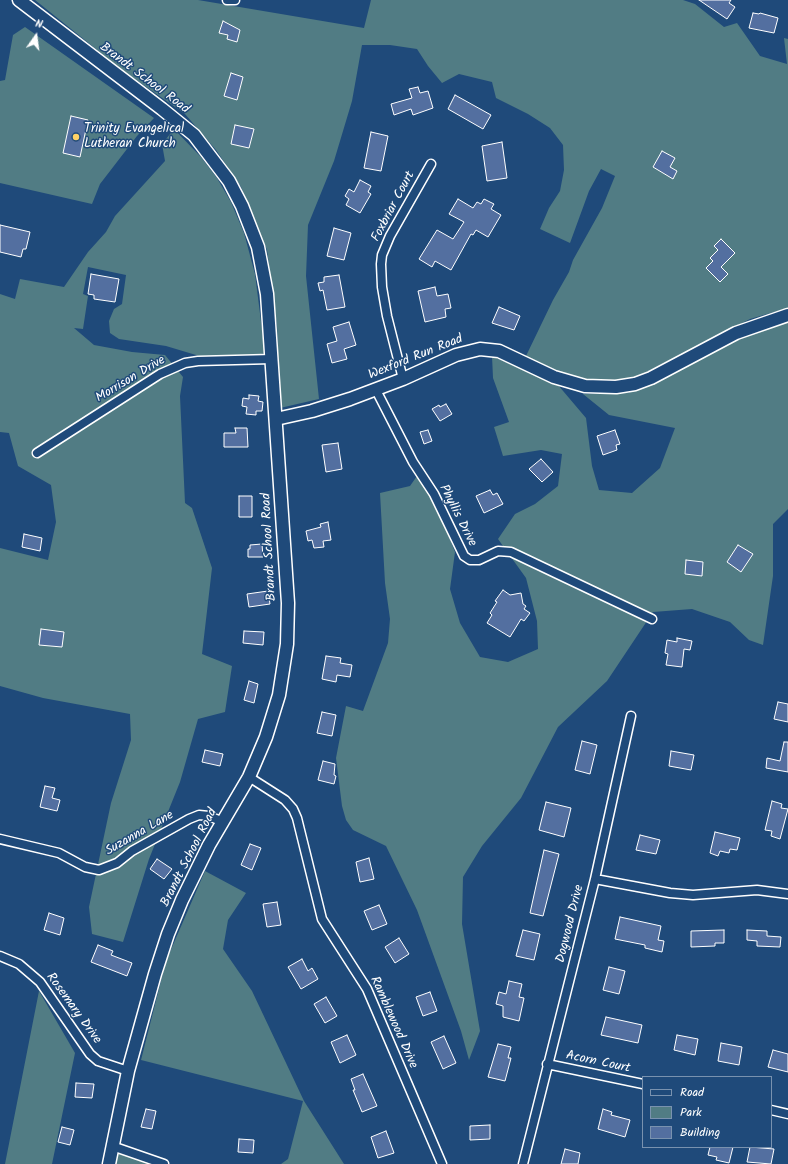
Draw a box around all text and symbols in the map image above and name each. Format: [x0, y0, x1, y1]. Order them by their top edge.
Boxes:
text: N [33, 15, 44, 34]
north arrow [16, 16, 56, 56]
street label: Brandt School Road [96, 40, 192, 118]
place label: Trinity Evangelical Lutheran Church [84, 122, 184, 153]
marker: Trinity Evangelical Lutheran Church [71, 132, 81, 142]
street label: Foxbriar Court [369, 169, 419, 245]
street label: Wexford Run Road [367, 332, 465, 384]
street label: Morrison Drive [93, 353, 169, 407]
street label: Phyllis Drive [435, 482, 479, 550]
street label: Brandt School Road [259, 493, 281, 601]
street label: Brandt School Road [158, 806, 222, 910]
street label: Suzanna Lane [103, 808, 177, 860]
street label: Dogwood Drive [554, 883, 588, 965]
street label: Rosemary Drive [42, 970, 104, 1048]
street label: Ramblewood Drive [366, 974, 420, 1072]
street label: Acorn Court [564, 1049, 632, 1077]
legend [642, 1076, 772, 1148]
text: Road [680, 1083, 704, 1102]
text: Park [680, 1103, 702, 1122]
text: Building [680, 1123, 720, 1142]

